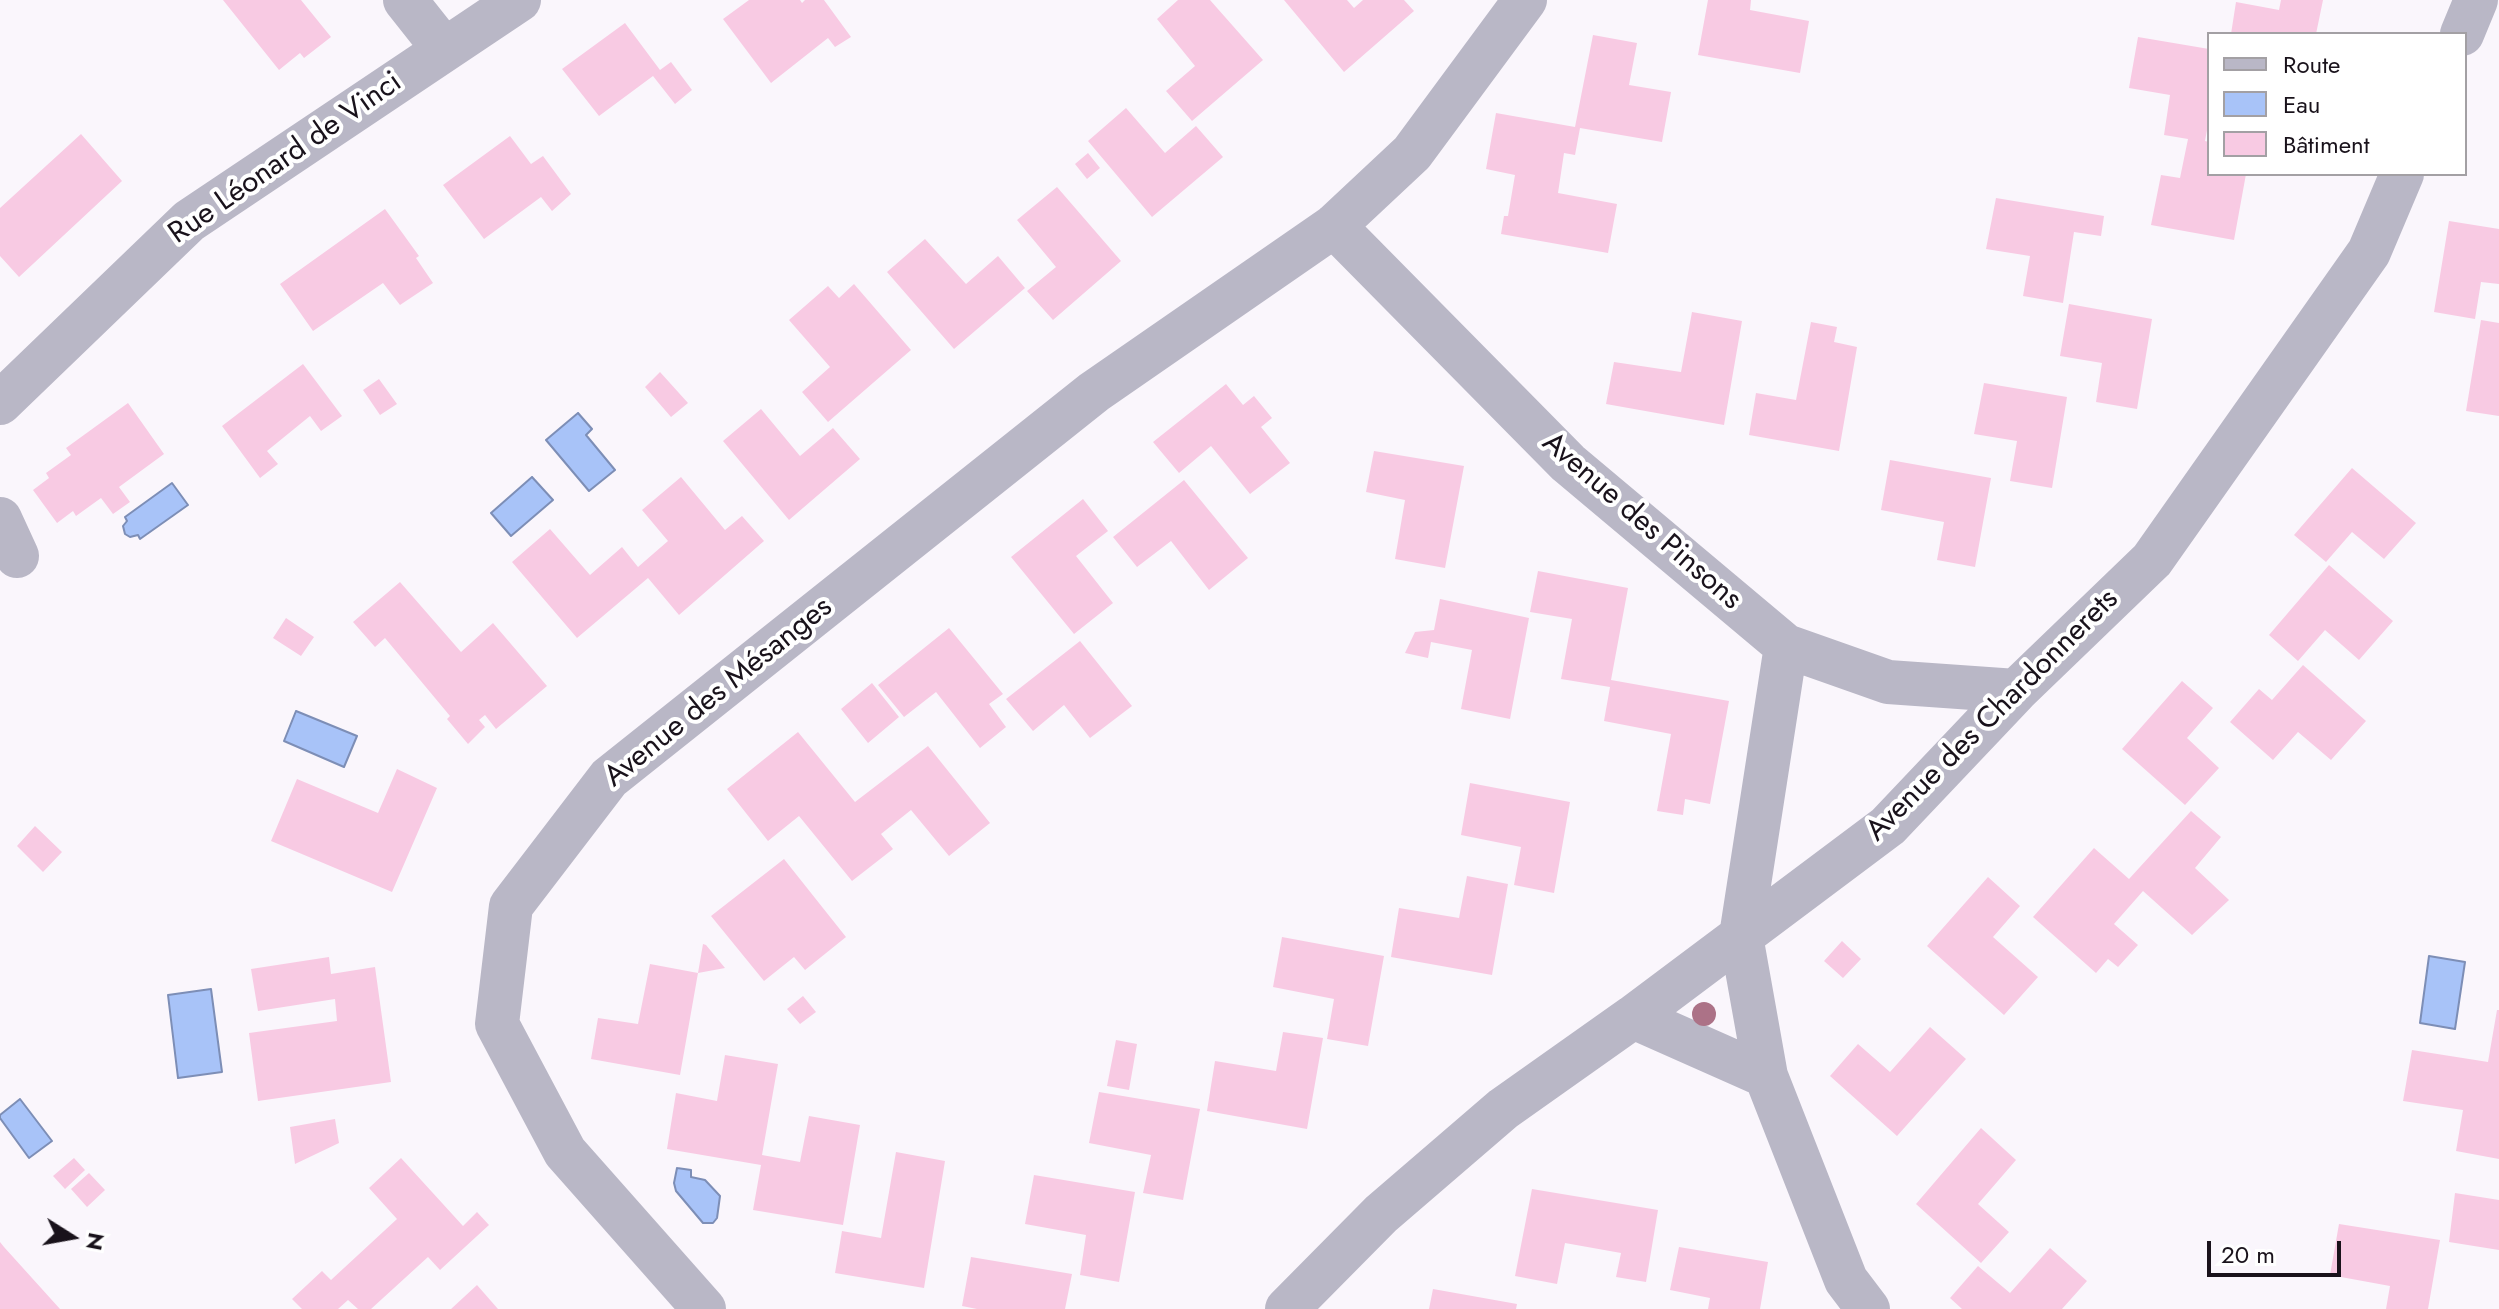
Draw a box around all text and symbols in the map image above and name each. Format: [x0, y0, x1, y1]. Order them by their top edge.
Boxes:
legend [2207, 32, 2467, 176]
text: Route [2283, 47, 2340, 82]
street label: Rue Léonard de Vinci [163, 65, 409, 253]
text: Eau [2283, 87, 2320, 122]
text: Bâtiment [2283, 127, 2369, 162]
street label: Avenue des Pinsons [1534, 426, 1748, 618]
street label: Avenue des Chardonnerets [1859, 582, 2127, 850]
street label: Avenue des Mésanges [598, 590, 840, 796]
north arrow [32, 1197, 112, 1277]
scale bar [2211, 1225, 2345, 1275]
text: N [78, 1230, 113, 1253]
text: 20 m [2221, 1237, 2275, 1272]

